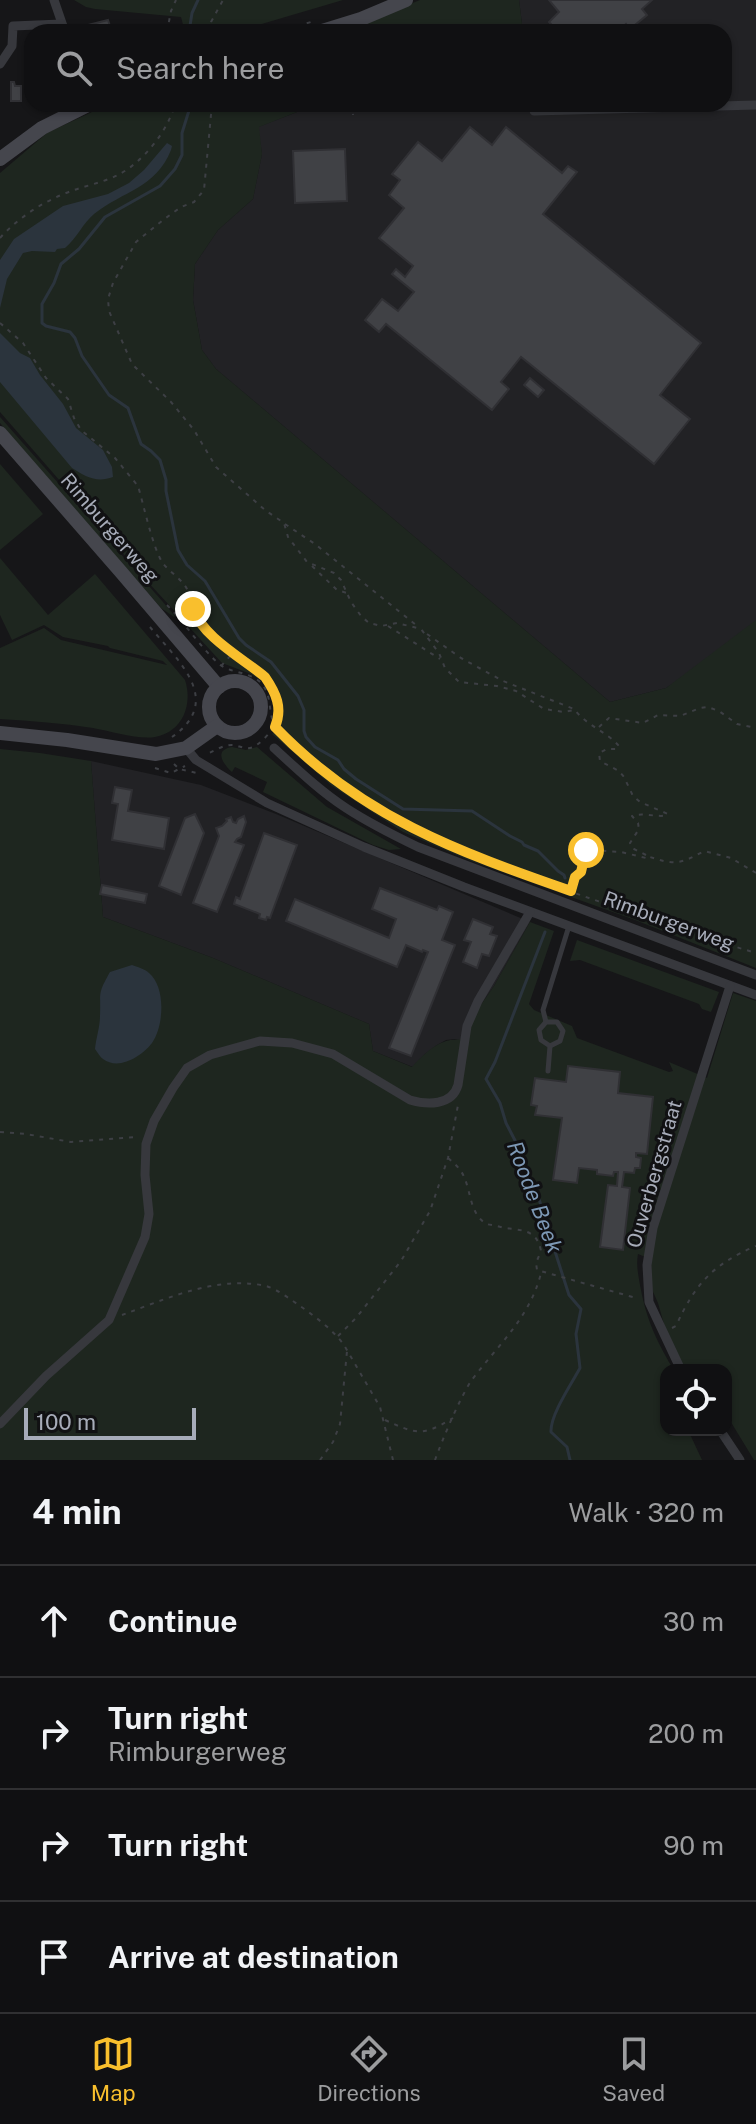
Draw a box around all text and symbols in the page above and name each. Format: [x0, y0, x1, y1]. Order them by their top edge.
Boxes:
search box [24, 24, 732, 112]
icon: search [52, 46, 96, 90]
text: Search here [116, 50, 284, 86]
street label: Rimburgerweg [56, 468, 164, 588]
route end [175, 591, 211, 627]
route start [568, 832, 604, 868]
street label: Rimburgerweg [600, 886, 738, 956]
street label: Ouverbergstraat [621, 1097, 687, 1251]
water label: Roode Beek [502, 1137, 568, 1257]
map controls [660, 1364, 732, 1436]
button: locate [660, 1364, 732, 1436]
scale bar [24, 1404, 196, 1440]
text: 100 m [36, 1409, 96, 1435]
text: 4 min [32, 1492, 122, 1532]
text: Walk · 320 m [569, 1497, 724, 1528]
icon: ahead [32, 1599, 76, 1643]
text: Continue [108, 1603, 238, 1639]
text: 30 m [663, 1606, 724, 1637]
text: Turn right [108, 1700, 248, 1736]
icon: right [32, 1711, 76, 1755]
text: 200 m [648, 1718, 724, 1749]
text: Rimburgerweg [108, 1736, 287, 1767]
icon: right [32, 1823, 76, 1867]
text: Turn right [108, 1827, 248, 1863]
text: 90 m [663, 1830, 724, 1861]
icon: arrive [32, 1935, 76, 1979]
text: Arrive at destination [108, 1939, 399, 1975]
tab: Map [91, 2032, 136, 2106]
tab: Directions [317, 2032, 421, 2106]
tab: Saved [602, 2032, 665, 2106]

